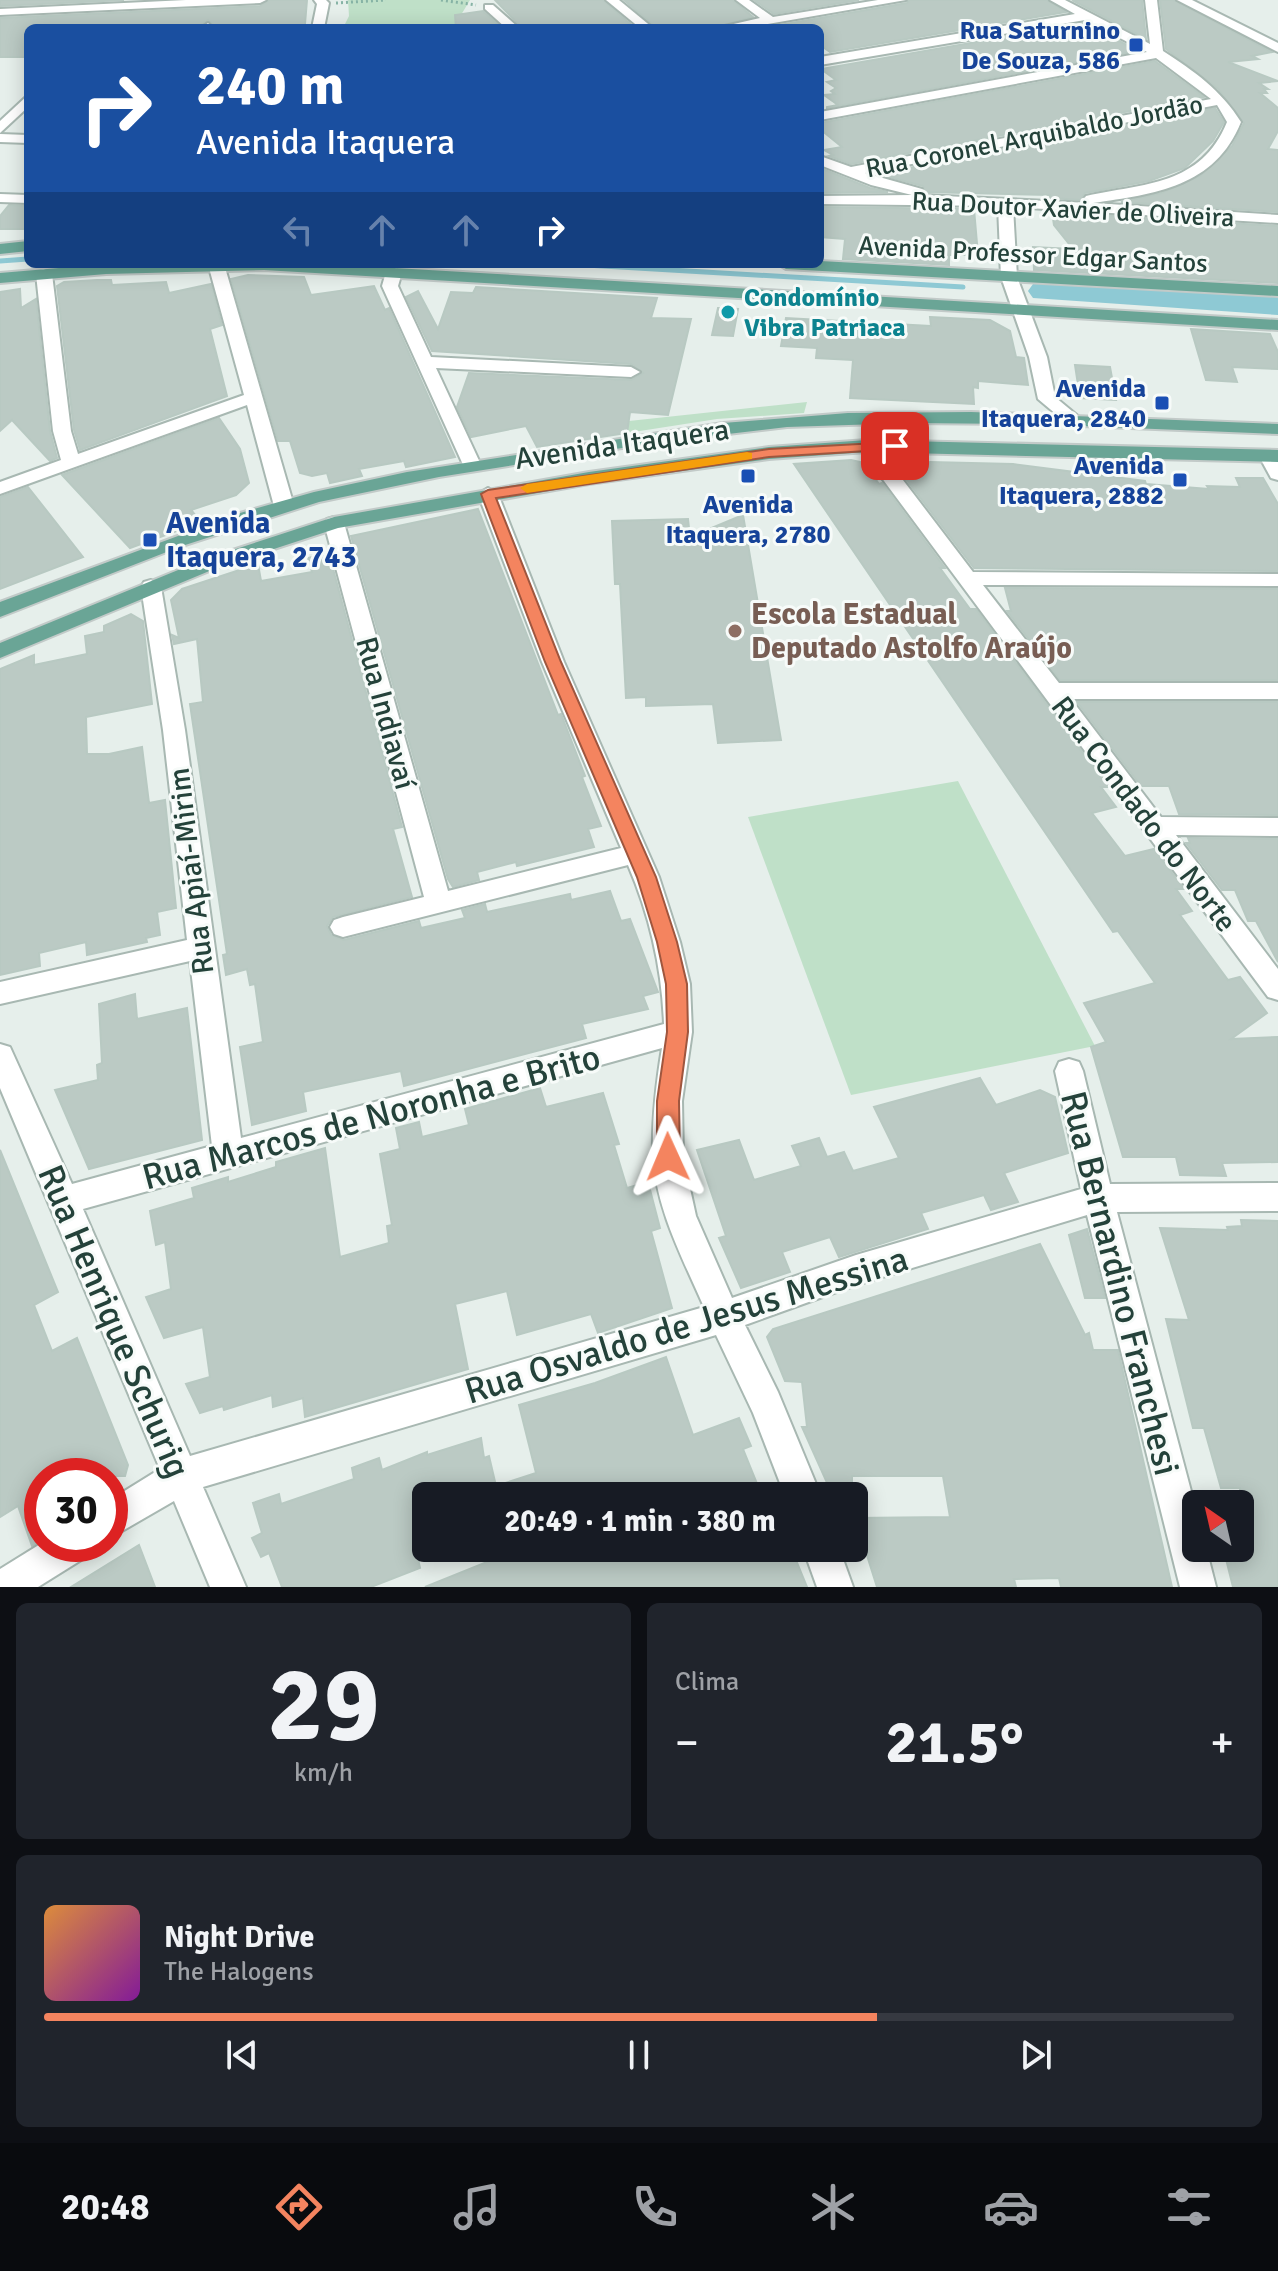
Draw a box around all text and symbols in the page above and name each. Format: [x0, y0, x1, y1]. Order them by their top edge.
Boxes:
place label: Rua Saturnino De Souza, 586 [959, 15, 1120, 77]
marker: Rua Saturnino De Souza, 586 [1127, 36, 1145, 54]
text: 240 m [196, 51, 344, 120]
icon: right [64, 56, 168, 160]
street label: Rua Coronel Arquibaldo Jordão [863, 89, 1205, 185]
text: Avenida Itaquera [196, 120, 455, 165]
street label: Rua Doutor Xavier de Oliveira [911, 186, 1235, 234]
icon: left [276, 208, 320, 252]
icon: ahead [360, 208, 404, 252]
icon: ahead [444, 208, 488, 252]
icon: right [528, 208, 572, 252]
street label: Avenida Professor Edgar Santos [858, 230, 1208, 280]
place label: Condomínio Vibra Patriaca [744, 282, 906, 344]
marker: Condomínio Vibra Patriaca [719, 303, 737, 321]
place label: Avenida Itaquera, 2840 [981, 373, 1146, 435]
marker: Avenida Itaquera, 2840 [1153, 394, 1171, 412]
street label: Avenida Itaquera [513, 411, 732, 478]
pin [861, 412, 929, 480]
icon: arrive [873, 424, 917, 468]
place label: Avenida Itaquera, 2882 [999, 450, 1164, 512]
marker: Avenida Itaquera, 2780 [739, 467, 757, 485]
marker: Avenida Itaquera, 2882 [1171, 471, 1189, 489]
place label: Avenida Itaquera, 2780 [665, 489, 831, 551]
place label: Avenida Itaquera, 2743 [166, 505, 357, 576]
marker: Avenida Itaquera, 2743 [141, 531, 159, 549]
place label: Escola Estadual Deputado Astolfo Araújo [751, 596, 1072, 667]
marker: Escola Estadual Deputado Astolfo Araújo [726, 622, 744, 640]
street label: Rua Indiavaí [347, 633, 424, 793]
street label: Rua Condado do Norte [1043, 689, 1244, 939]
street label: Rua Apiaí-Mirim [160, 766, 223, 976]
street label: Rua Marcos de Noronha e Brito [137, 1035, 605, 1200]
street label: Rua Bernardino Franchesi [1050, 1087, 1189, 1480]
position arrow [626, 1115, 710, 1199]
street label: Rua Henrique Schurig [27, 1158, 200, 1485]
street label: Rua Osvaldo de Jesus Messina [459, 1236, 914, 1414]
speed limit sign: 30 [24, 1458, 128, 1562]
north arrow [1182, 1490, 1254, 1562]
map controls [1182, 1490, 1254, 1562]
text: 20:49 · 1 min · 380 m [504, 1503, 776, 1540]
text: 29 [267, 1641, 380, 1769]
text: Clima [675, 1666, 739, 1698]
text: 21.5° [885, 1706, 1024, 1780]
text: − [675, 1716, 699, 1770]
text: + [1210, 1716, 1234, 1770]
text: km/h [294, 1757, 353, 1789]
text: Night Drive [164, 1919, 314, 1956]
text: The Halogens [164, 1956, 314, 1988]
icon: previous [220, 2033, 264, 2077]
icon: pause [617, 2033, 661, 2077]
icon: next [1014, 2033, 1058, 2077]
icon: directions [271, 2179, 327, 2235]
icon: music [449, 2179, 505, 2235]
icon: phone [627, 2179, 683, 2235]
icon: climate [805, 2179, 861, 2235]
icon: car [983, 2179, 1039, 2235]
icon: filters [1161, 2179, 1217, 2235]
text: 20:48 [61, 2185, 149, 2230]

